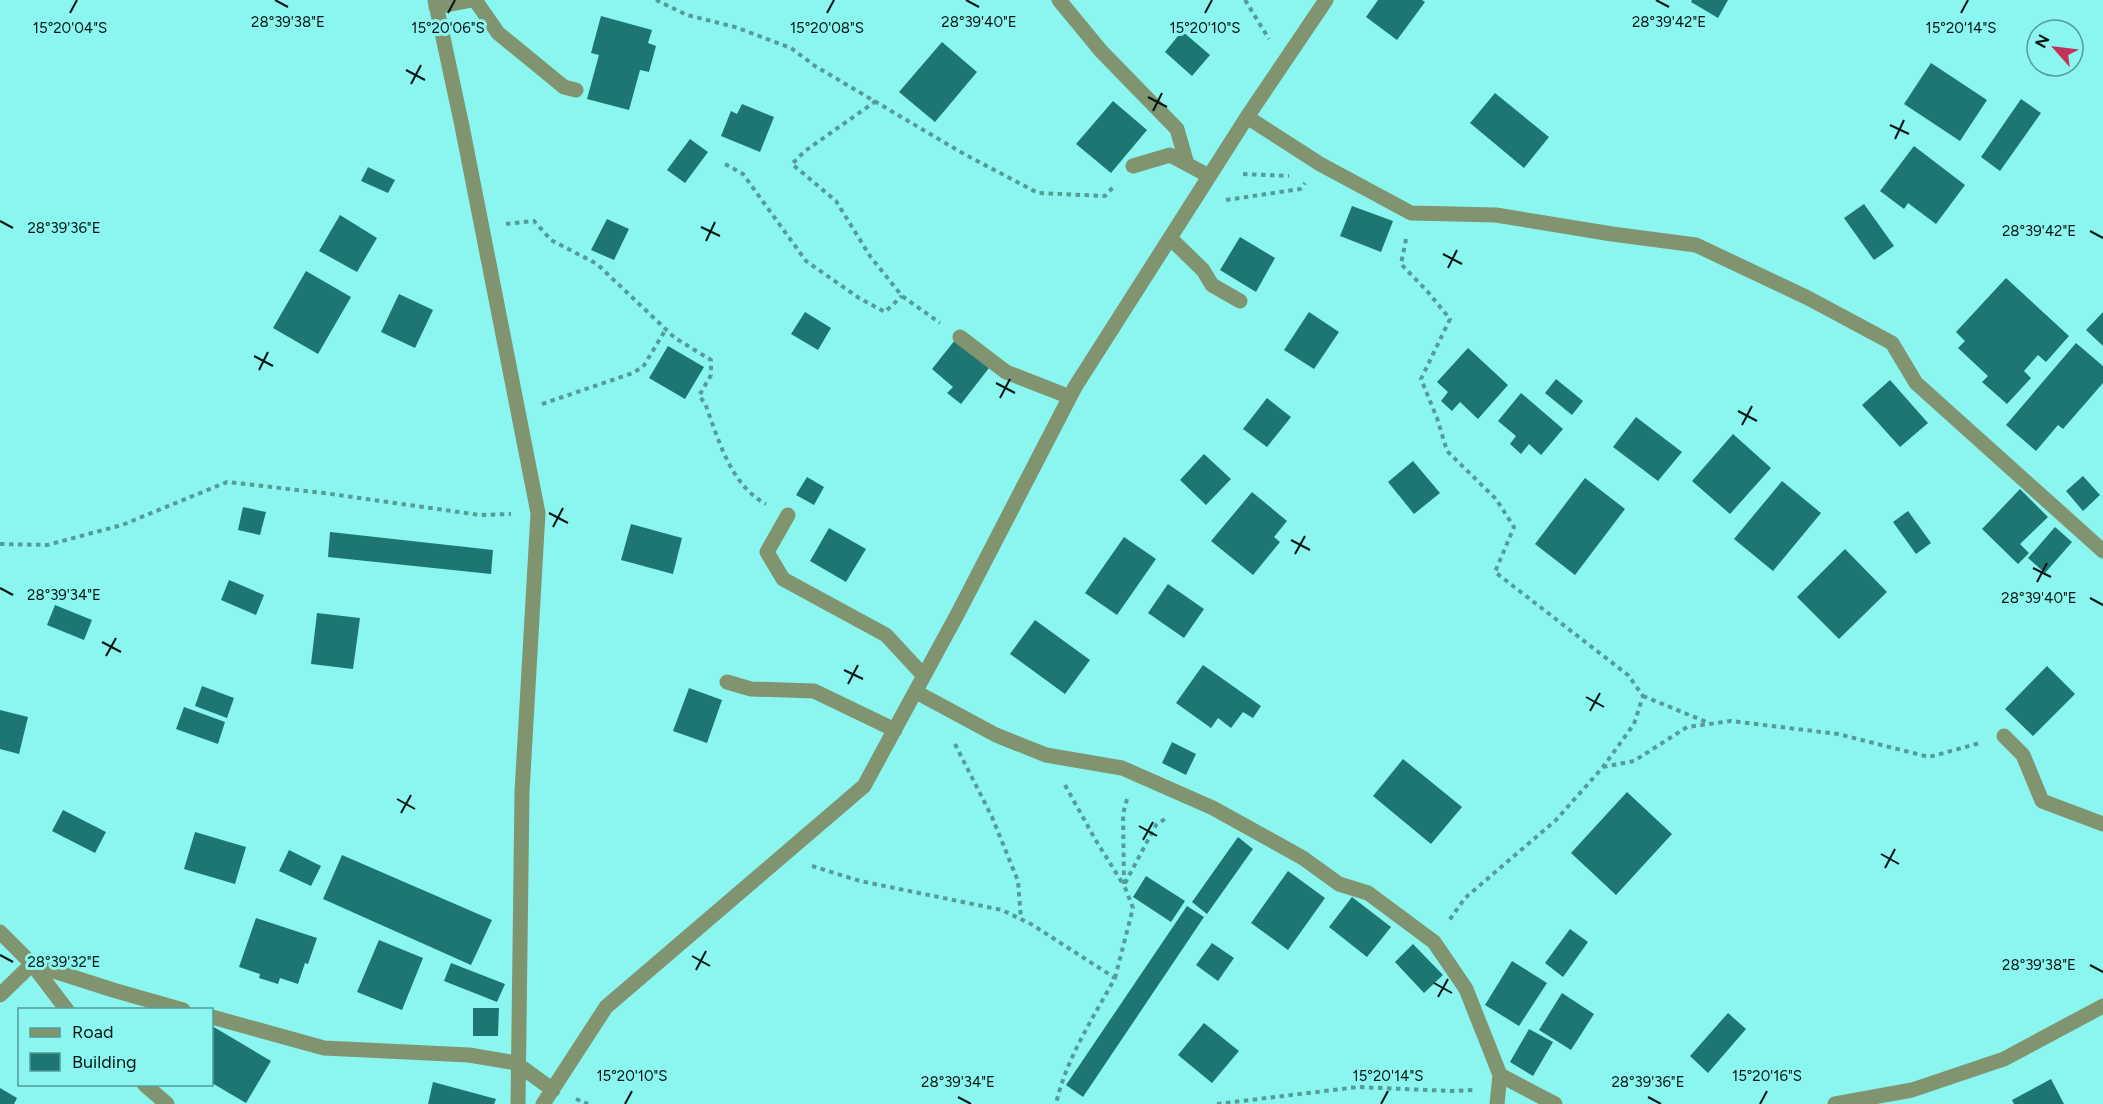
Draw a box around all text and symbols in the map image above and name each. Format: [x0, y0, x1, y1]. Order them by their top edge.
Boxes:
text: 28°39'38"E [251, 13, 325, 31]
text: 28°39'40"E [941, 13, 1017, 31]
text: 28°39'42"E [1632, 13, 1706, 31]
north arrow [2025, 18, 2085, 78]
text: 15°20'04"S [33, 19, 107, 37]
text: 15°20'06"S [411, 19, 485, 37]
text: 15°20'08"S [790, 19, 864, 37]
text: 15°20'10"S [1169, 19, 1241, 37]
text: 15°20'14"S [1926, 19, 1996, 37]
text: N [2031, 31, 2053, 51]
text: 28°39'36"E [27, 219, 101, 237]
text: 28°39'42"E [2002, 222, 2076, 240]
text: 28°39'34"E [27, 586, 101, 604]
text: 28°39'40"E [2001, 589, 2077, 607]
text: 28°39'32"E [27, 953, 101, 971]
text: 28°39'38"E [2002, 956, 2076, 974]
legend [18, 1008, 213, 1086]
text: Road [72, 1021, 113, 1043]
text: Building [72, 1051, 137, 1073]
text: 15°20'10"S [596, 1067, 668, 1085]
text: 15°20'14"S [1353, 1067, 1423, 1085]
text: 15°20'16"S [1732, 1067, 1802, 1085]
text: 28°39'34"E [921, 1073, 995, 1091]
text: 28°39'36"E [1611, 1073, 1685, 1091]

